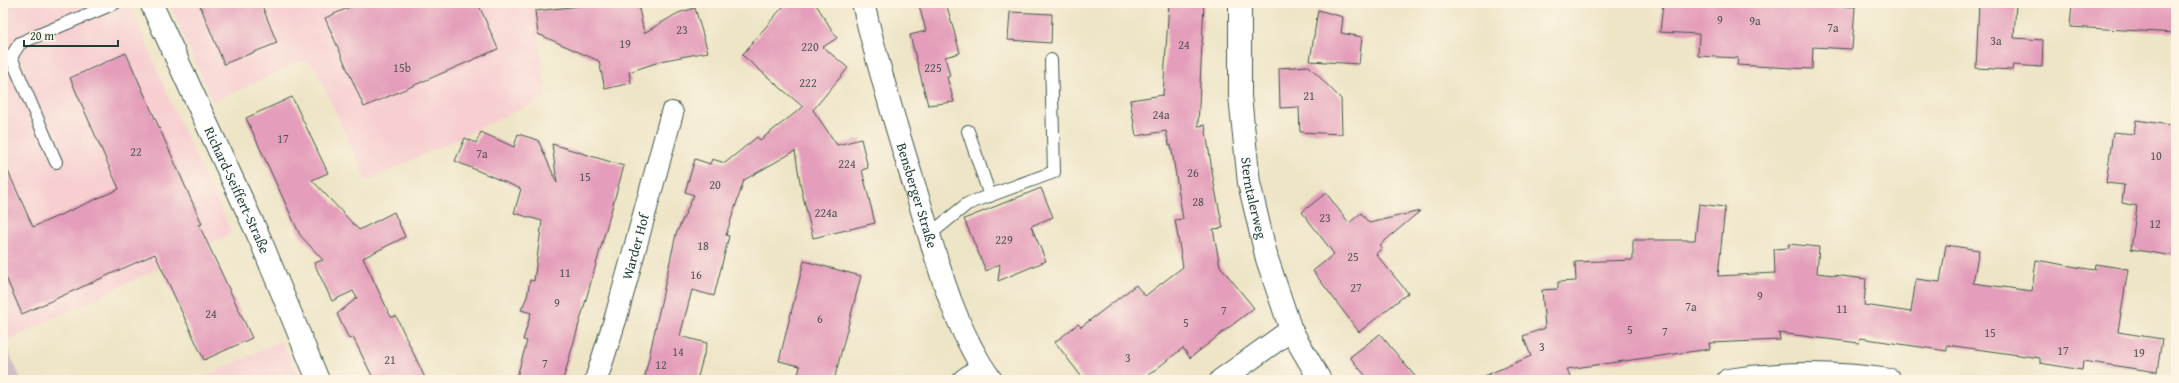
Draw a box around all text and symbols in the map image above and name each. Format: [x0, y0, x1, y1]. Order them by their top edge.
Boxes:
house number: 9 [1717, 11, 1723, 28]
house number: 9a [1749, 12, 1761, 29]
house number: 7a [1827, 19, 1839, 36]
house number: 23 [676, 21, 688, 38]
scale bar [24, 22, 118, 48]
text: 20 m [30, 27, 54, 44]
house number: 3a [1990, 32, 2002, 49]
house number: 19 [619, 35, 631, 52]
house number: 24 [1178, 36, 1190, 53]
house number: 220 [801, 38, 819, 55]
house number: 15b [393, 59, 411, 76]
house number: 225 [924, 59, 942, 76]
house number: 222 [799, 74, 817, 91]
house number: 21 [1303, 87, 1315, 104]
house number: 24a [1152, 106, 1170, 123]
street label: Richard-Seiffert-Straße [199, 123, 275, 257]
house number: 17 [277, 130, 289, 147]
street label: Bensberger Straße [892, 140, 943, 251]
house number: 22 [130, 143, 142, 160]
house number: 7a [476, 145, 488, 162]
house number: 10 [2150, 147, 2162, 164]
house number: 224 [838, 155, 856, 172]
street label: Sterntalerweg [1236, 156, 1272, 241]
house number: 26 [1187, 164, 1199, 181]
house number: 15 [579, 168, 591, 185]
house number: 20 [709, 176, 721, 193]
house number: 28 [1192, 193, 1204, 210]
house number: 224a [814, 204, 838, 221]
house number: 23 [1319, 209, 1331, 226]
street label: Warder Hof [617, 210, 654, 282]
house number: 12 [2149, 215, 2161, 232]
house number: 229 [995, 231, 1013, 248]
house number: 18 [697, 237, 709, 254]
house number: 25 [1347, 248, 1359, 265]
house number: 11 [559, 264, 571, 281]
house number: 16 [690, 266, 702, 283]
house number: 27 [1350, 279, 1362, 296]
house number: 9 [1757, 287, 1763, 304]
house number: 9 [554, 294, 560, 311]
house number: 7a [1685, 298, 1697, 315]
house number: 11 [1836, 300, 1848, 317]
house number: 7 [1221, 302, 1227, 319]
house number: 24 [205, 305, 217, 322]
house number: 6 [817, 310, 823, 327]
house number: 5 [1183, 314, 1189, 331]
house number: 5 [1627, 321, 1633, 338]
house number: 7 [1662, 323, 1668, 340]
house number: 15 [1984, 324, 1996, 341]
house number: 3 [1539, 338, 1545, 355]
house number: 17 [2057, 342, 2069, 359]
house number: 14 [672, 343, 684, 360]
house number: 19 [2133, 344, 2145, 361]
house number: 3 [1125, 349, 1131, 366]
house number: 21 [384, 351, 396, 368]
house number: 7 [542, 355, 548, 372]
house number: 12 [655, 356, 667, 373]

